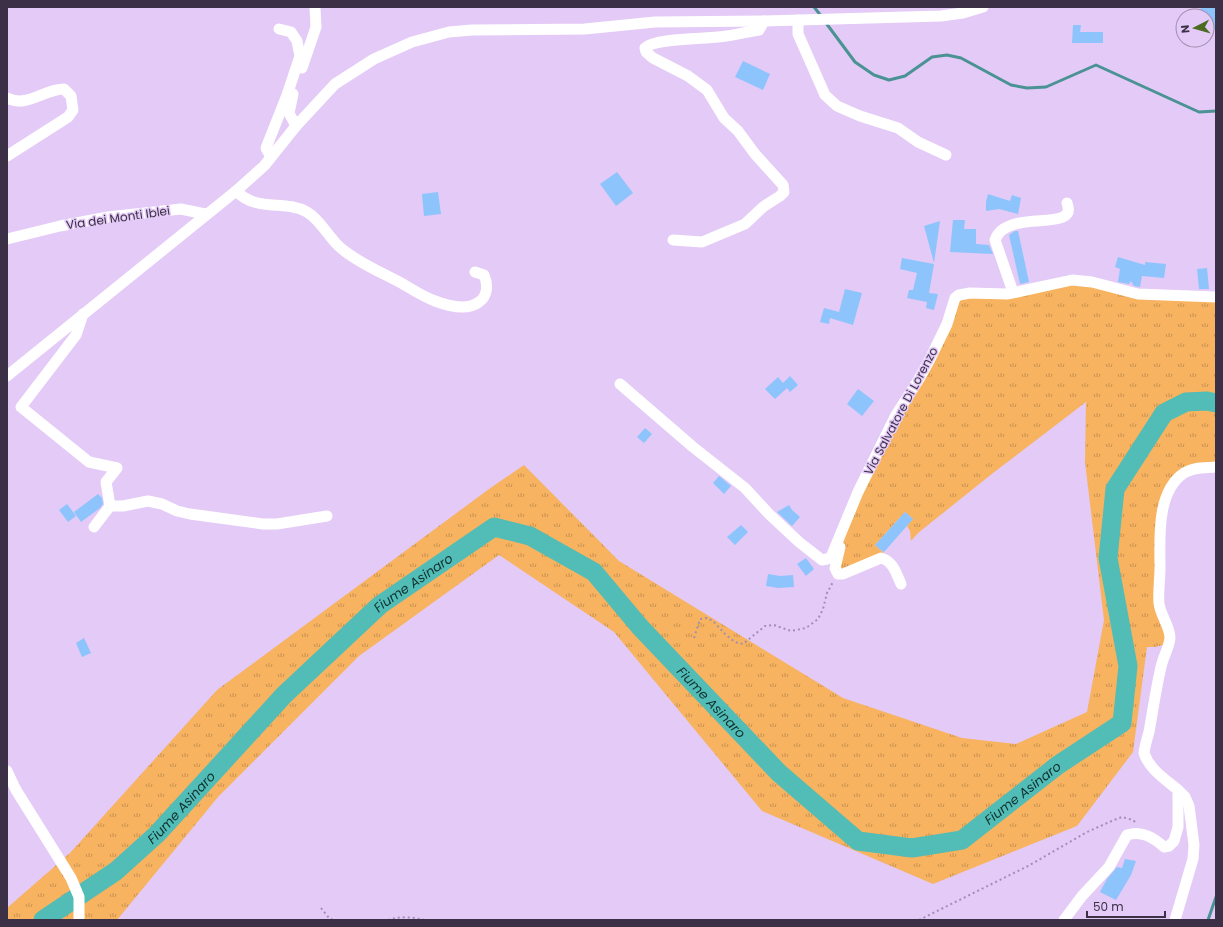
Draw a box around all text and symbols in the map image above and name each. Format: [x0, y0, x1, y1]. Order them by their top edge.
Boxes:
north arrow [1175, 8, 1215, 48]
text: N [1177, 24, 1193, 34]
street label: Via dei Monti Iblei [65, 202, 171, 233]
street label: Via Salvatore Di Lorenzo [860, 343, 942, 478]
water label: Fiume Asinaro [369, 549, 457, 617]
water label: Fiume Asinaro [672, 662, 750, 742]
water label: Fiume Asinaro [980, 757, 1065, 829]
water label: Fiume Asinaro [143, 767, 220, 848]
scale bar [1087, 893, 1165, 919]
text: 50 m [1093, 898, 1124, 915]

